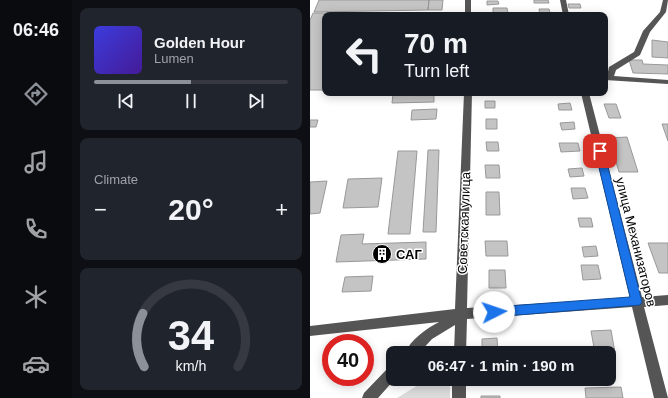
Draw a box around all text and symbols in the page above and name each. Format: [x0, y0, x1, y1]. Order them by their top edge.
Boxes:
text: 06:46 [13, 20, 59, 40]
icon: left [338, 28, 390, 80]
text: 70 m [404, 28, 468, 59]
text: Golden Hour [154, 34, 245, 51]
text: Lumen [154, 51, 194, 66]
text: Turn left [404, 61, 469, 81]
icon: directions [22, 80, 50, 108]
icon: previous [115, 90, 137, 112]
icon: pause [180, 90, 202, 112]
icon: next [245, 90, 267, 112]
pin [583, 134, 617, 168]
icon: arrive [589, 140, 611, 162]
icon: music [22, 148, 50, 176]
street label: Советская улица [455, 171, 473, 274]
text: Climate [94, 172, 138, 187]
street label: улица Механизаторов [613, 176, 659, 308]
text: 20° [168, 193, 214, 226]
text: − [94, 197, 107, 222]
text: + [275, 197, 288, 222]
icon: phone [22, 215, 50, 243]
building icon: САГ [371, 243, 393, 265]
place label: САГ [396, 247, 422, 262]
icon: climate [22, 283, 50, 311]
position arrow [473, 291, 515, 333]
text: 34 [168, 312, 214, 359]
speed limit sign: 40 [322, 334, 374, 386]
icon: car [22, 350, 50, 378]
text: 06:47 · 1 min · 190 m [428, 357, 574, 374]
text: km/h [176, 358, 207, 374]

